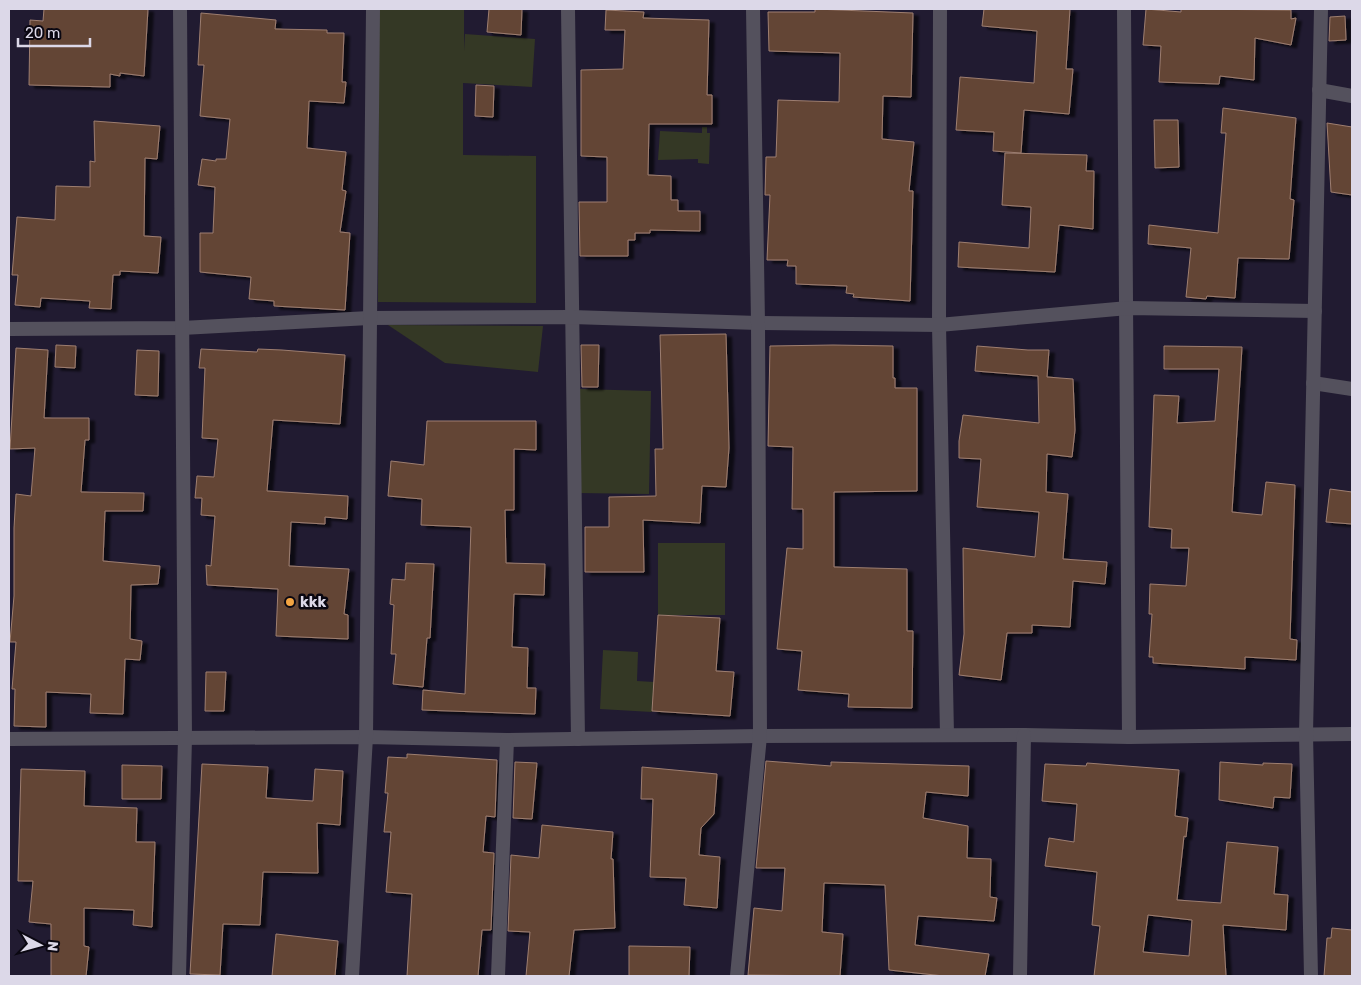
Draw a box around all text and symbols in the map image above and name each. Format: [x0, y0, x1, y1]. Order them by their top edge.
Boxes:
scale bar [18, 15, 90, 47]
text: 20 m [25, 24, 60, 42]
place label: kkk [300, 593, 327, 611]
marker: kkk [284, 596, 296, 608]
north arrow [15, 920, 65, 970]
text: N [43, 940, 61, 952]

